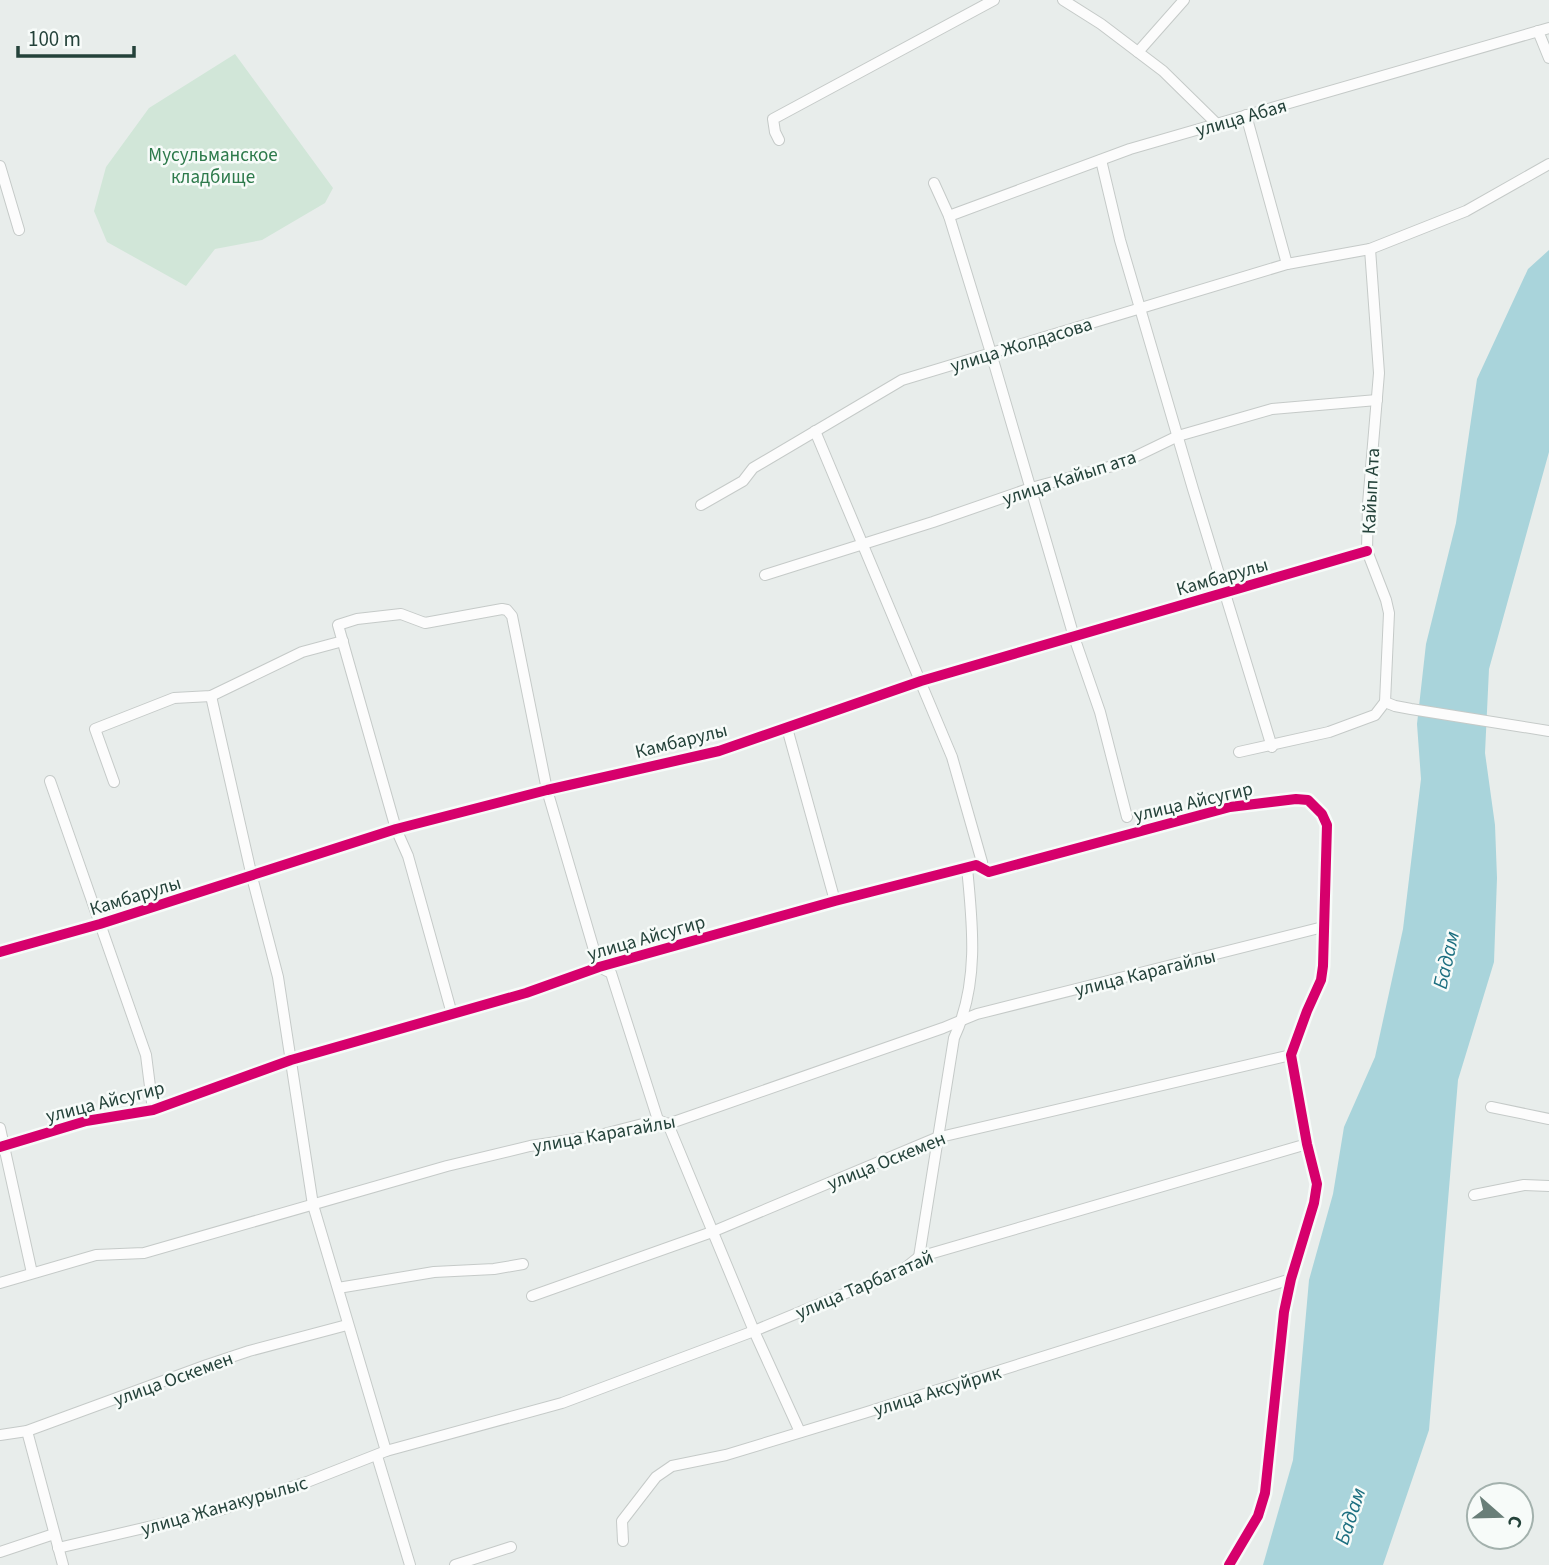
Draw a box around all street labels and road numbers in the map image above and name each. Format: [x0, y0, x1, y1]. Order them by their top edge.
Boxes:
street label: улица Абая [1193, 93, 1290, 144]
street label: улица Жолдасова [947, 311, 1096, 380]
street label: улица Кайып ата [999, 444, 1140, 513]
street label: Кайып Ата [1356, 447, 1387, 535]
street label: Камбарулы [1173, 551, 1272, 603]
street label: Камбарулы [632, 717, 730, 766]
street label: улица Айсугир [1131, 776, 1256, 829]
street label: Камбарулы [86, 870, 185, 923]
street label: улица Айсугир [584, 909, 709, 968]
street label: улица Карагайлы [1072, 943, 1219, 1004]
street label: улица Айсугир [43, 1075, 168, 1130]
street label: улица Карагайлы [531, 1109, 678, 1160]
street label: улица Оскемен [823, 1125, 950, 1197]
street label: улица Тарбагатай [791, 1244, 938, 1327]
street label: улица Оскемен [110, 1345, 237, 1414]
street label: улица Аксуйрик [870, 1359, 1005, 1424]
street label: улица Жанакурылыс [138, 1470, 311, 1543]

